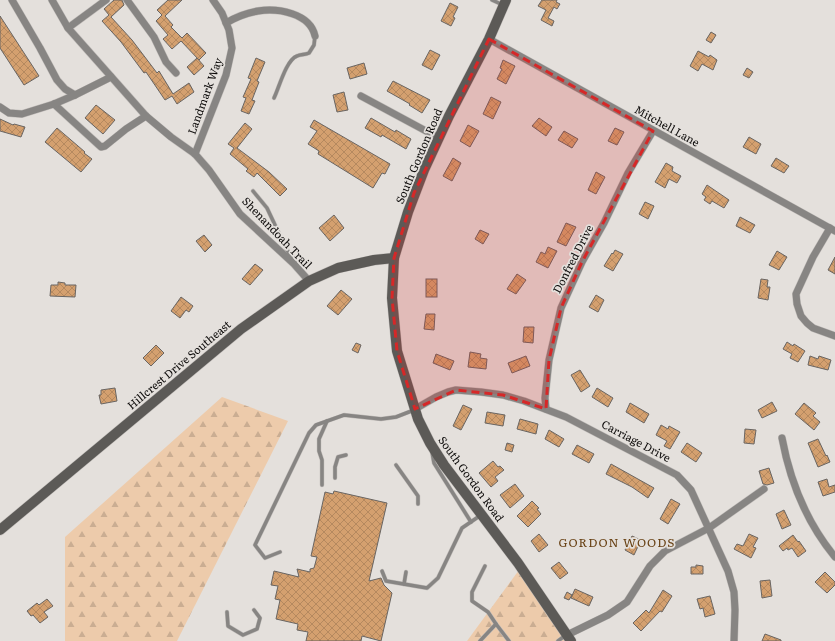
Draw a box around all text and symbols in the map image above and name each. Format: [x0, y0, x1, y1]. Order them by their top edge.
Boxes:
street label: Landmark Way [183, 54, 226, 136]
street label: Mitchell Lane [632, 101, 703, 150]
street label: South Gordon Road [391, 105, 446, 206]
street label: Shenandoah Trail [239, 193, 317, 272]
street label: Donfred Drive [548, 221, 596, 296]
street label: Hillcrest Drive Southeast [123, 316, 234, 412]
street label: Carriage Drive [599, 415, 674, 465]
street label: South Gordon Road [435, 432, 509, 525]
district label: GORDON WOODS [558, 533, 676, 551]

